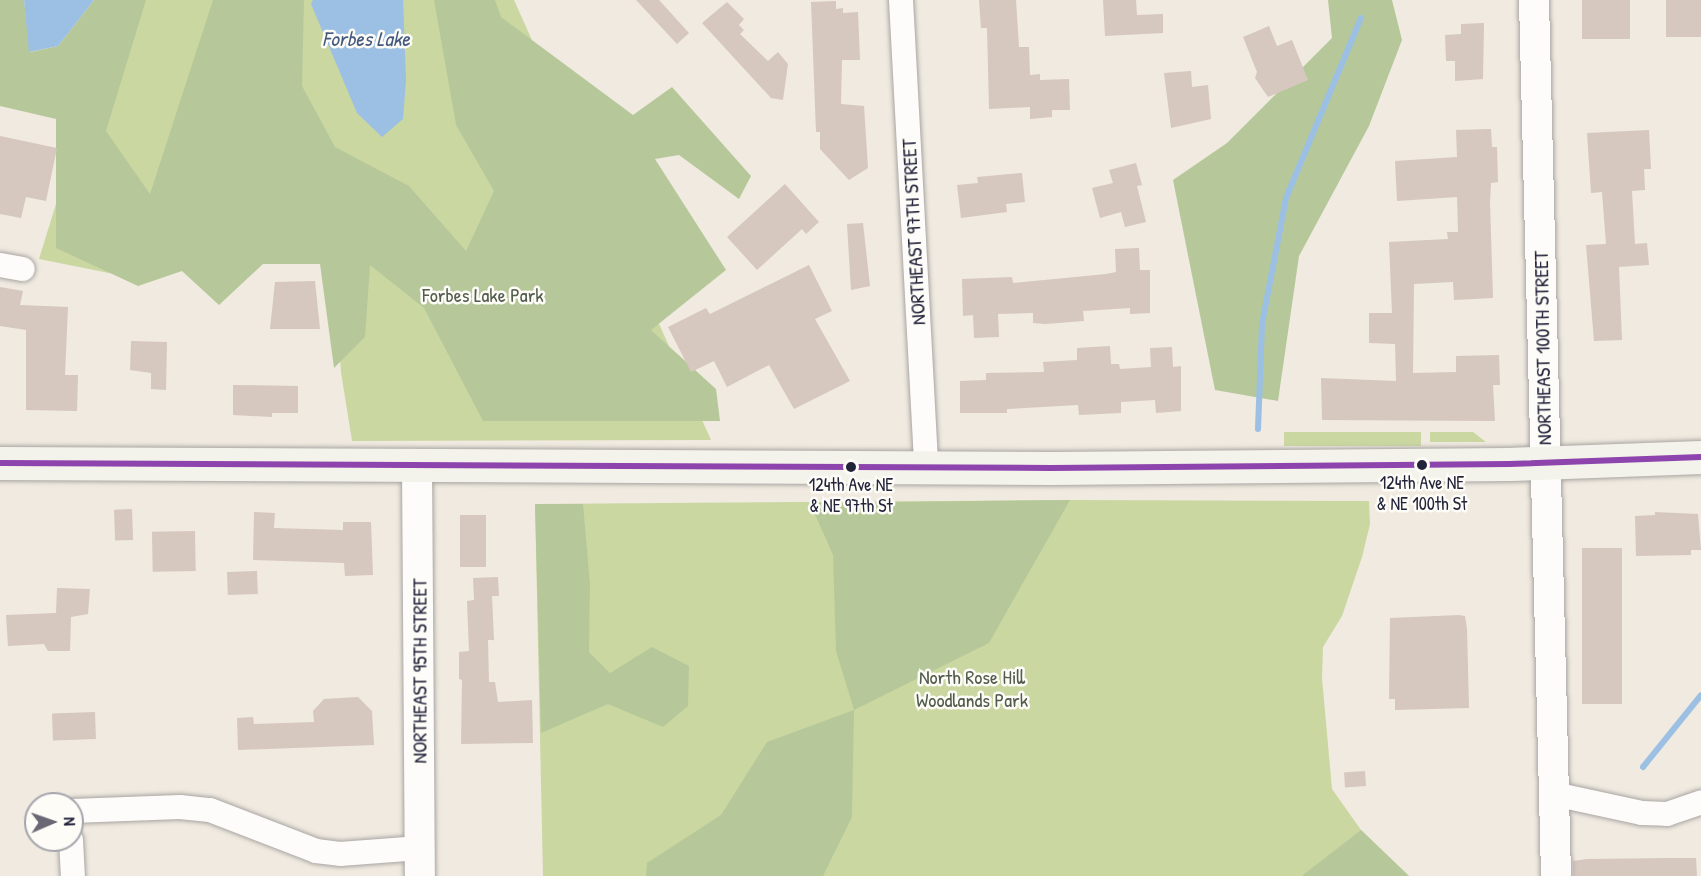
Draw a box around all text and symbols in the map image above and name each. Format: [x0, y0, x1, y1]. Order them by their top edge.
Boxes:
water label: Forbes Lake [322, 26, 410, 52]
street label: NORTHEAST 97TH STREET [896, 138, 930, 326]
street label: NORTHEAST 100TH STREET [1528, 251, 1556, 445]
park label: Forbes Lake Park [422, 282, 544, 306]
marker: 124th Ave NE & NE 100th St [1416, 459, 1428, 471]
marker: 124th Ave NE & NE 97th St [845, 461, 857, 473]
place label: 124th Ave NE & NE 100th St [1377, 473, 1467, 516]
place label: 124th Ave NE & NE 97th St [809, 475, 893, 518]
street label: NORTHEAST 95TH STREET [407, 578, 431, 764]
park label: North Rose Hill Woodlands Park [916, 665, 1028, 712]
north arrow [24, 792, 84, 852]
text: N [59, 817, 81, 826]

